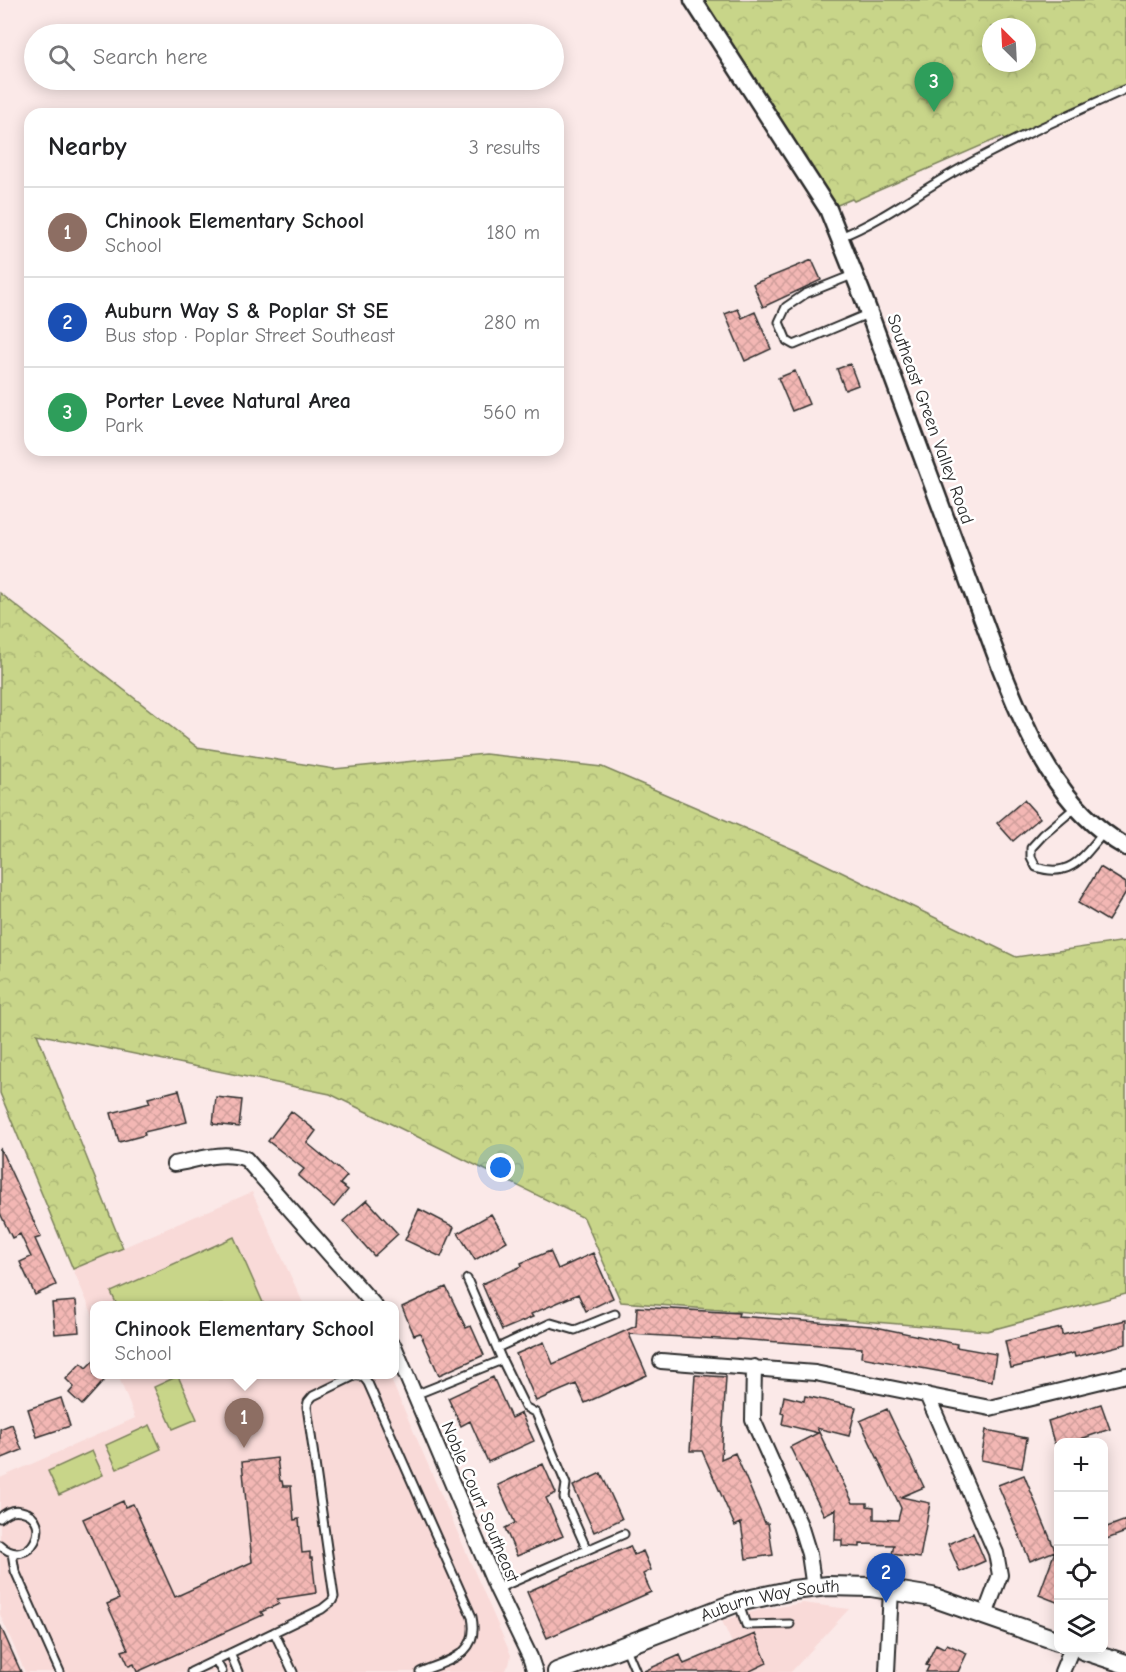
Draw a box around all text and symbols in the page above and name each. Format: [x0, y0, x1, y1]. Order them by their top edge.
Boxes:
north arrow [982, 18, 1036, 72]
search box [24, 24, 564, 90]
icon: search [45, 41, 78, 74]
text: Search here [93, 44, 208, 70]
pin: 3 [914, 63, 954, 112]
text: Nearby [48, 132, 127, 162]
text: 3 results [469, 136, 540, 159]
text: Chinook Elementary School [105, 208, 364, 234]
text: 1 [64, 221, 71, 244]
text: 180 m [486, 221, 540, 244]
text: School [105, 234, 162, 257]
text: Auburn Way S & Poplar St SE [105, 298, 388, 324]
text: 2 [63, 311, 72, 334]
text: 280 m [484, 311, 540, 334]
street label: Southeast Green Valley Road [882, 311, 978, 527]
text: Bus stop · Poplar Street Southeast [105, 324, 394, 347]
text: Porter Levee Natural Area [105, 388, 351, 414]
text: 3 [63, 401, 72, 424]
text: 560 m [483, 401, 540, 424]
text: Park [105, 414, 143, 437]
your location [486, 1153, 515, 1182]
popup [90, 1301, 399, 1379]
text: Chinook Elementary School [115, 1316, 374, 1342]
text: School [115, 1342, 172, 1365]
pin: 1 [224, 1398, 264, 1448]
street label: Noble Court Southeast [437, 1419, 524, 1586]
map controls [1054, 1438, 1108, 1654]
button: + [1054, 1438, 1108, 1492]
button: − [1054, 1492, 1108, 1546]
button: locate [1054, 1546, 1108, 1600]
pin: 2 [866, 1554, 906, 1603]
street label: Auburn Way South [697, 1575, 840, 1626]
button: layers [1054, 1600, 1108, 1654]

